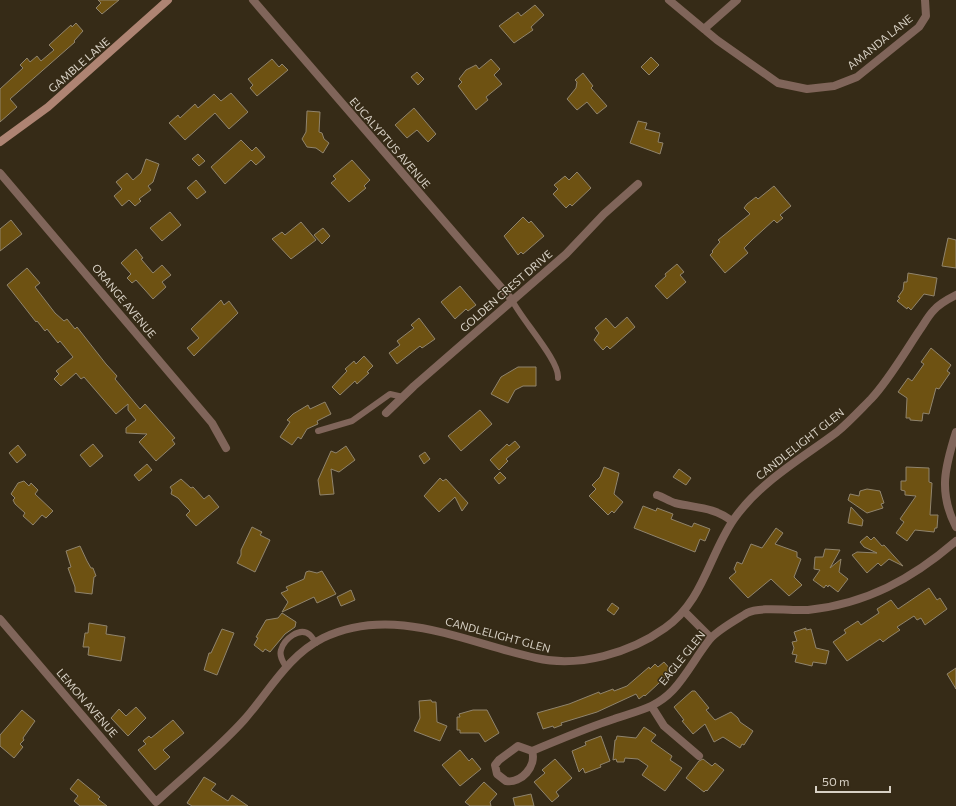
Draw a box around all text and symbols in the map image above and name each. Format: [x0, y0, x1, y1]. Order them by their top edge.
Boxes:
street label: AMANDA LANE [844, 11, 915, 72]
street label: GAMBLE LANE [45, 34, 112, 95]
street label: EUCALYPTUS AVENUE [347, 95, 433, 191]
street label: GOLDEN CREST DRIVE [457, 247, 554, 334]
street label: ORANGE AVENUE [90, 261, 159, 340]
street label: CANDLELIGHT GLEN [753, 405, 846, 482]
street label: CANDLELIGHT GLEN [444, 614, 552, 655]
street label: EAGLE GLEN [656, 628, 707, 687]
street label: LEMON AVENUE [54, 666, 121, 739]
scale bar [816, 768, 890, 794]
text: 50 m [822, 774, 850, 788]

